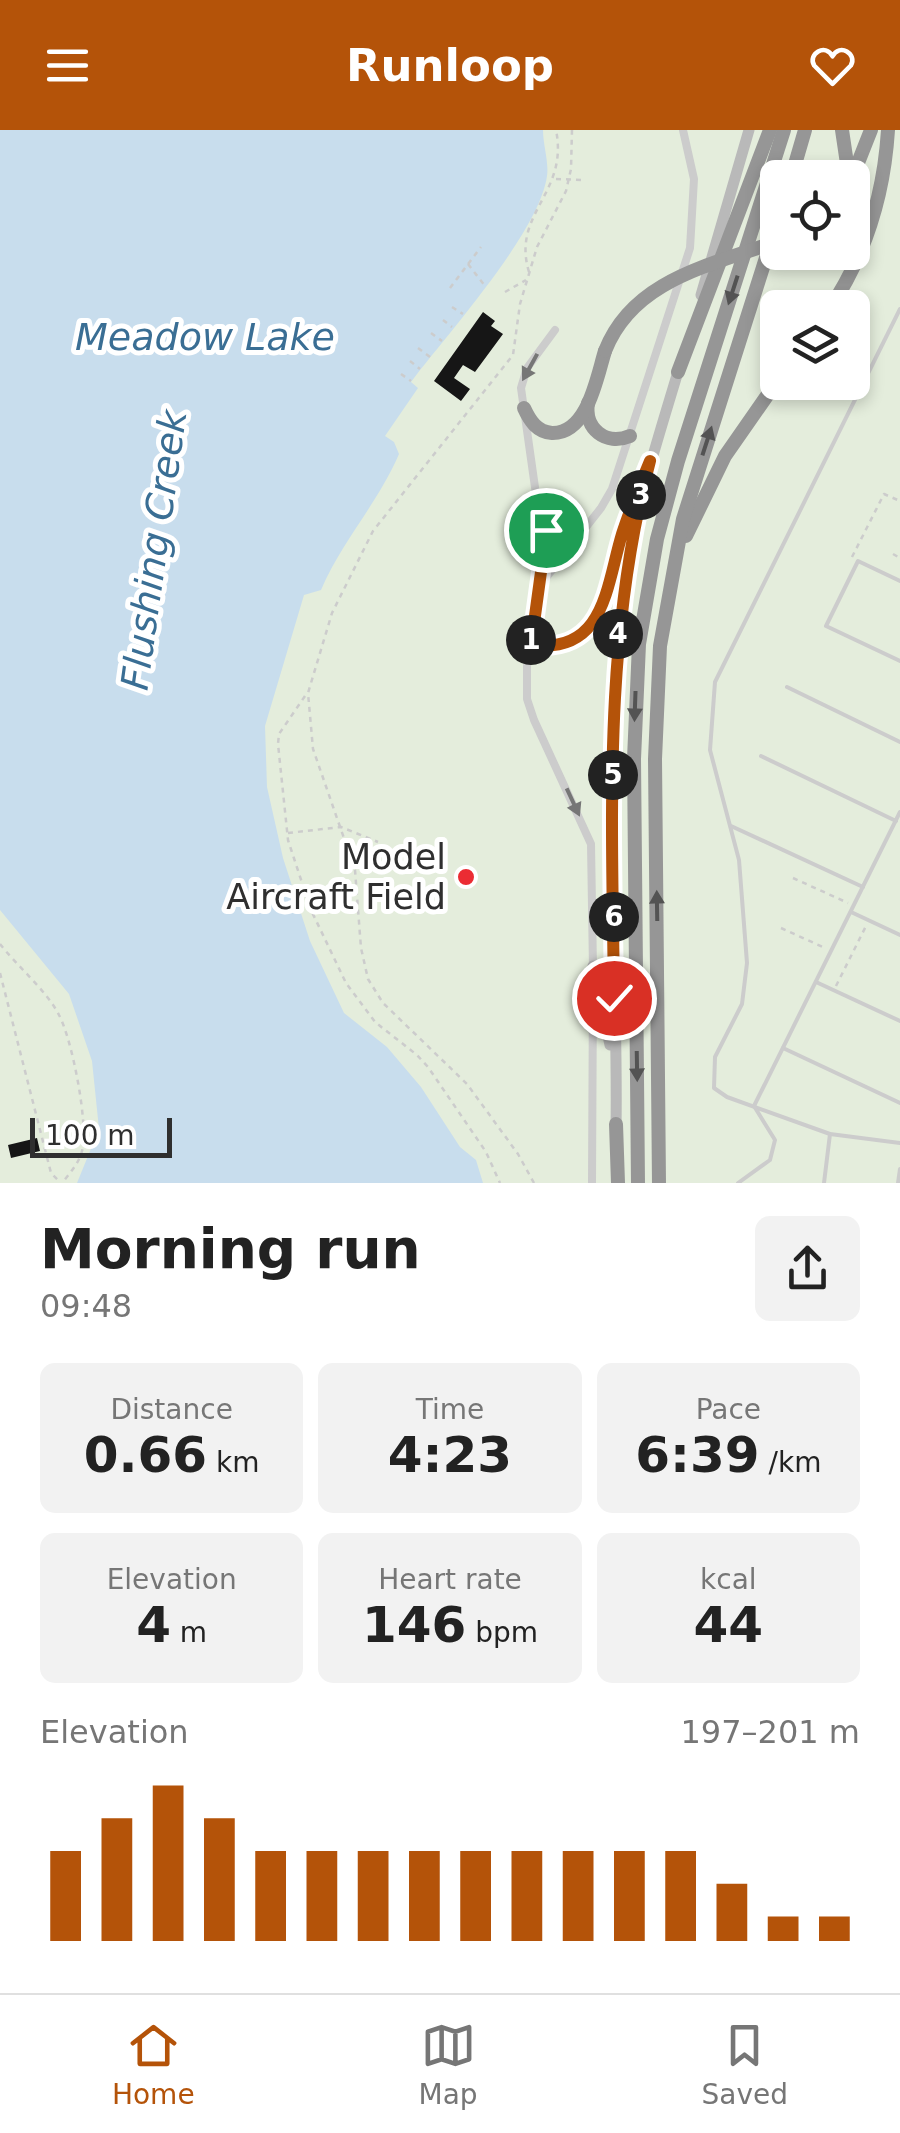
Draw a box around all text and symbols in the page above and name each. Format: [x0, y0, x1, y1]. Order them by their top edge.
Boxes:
icon: menu [40, 38, 95, 93]
icon: heart [805, 38, 860, 93]
text: Runloop [346, 39, 554, 92]
map controls [760, 160, 870, 400]
button: locate [760, 160, 870, 270]
one-way arrow [725, 275, 740, 305]
button: layers [760, 290, 870, 400]
water label: Meadow Lake [75, 315, 335, 359]
one-way arrow [522, 352, 539, 381]
water label: Flushing Creek [113, 405, 196, 693]
one-way arrow [700, 425, 715, 455]
pin: 3 [616, 470, 666, 520]
text: 3 [631, 478, 651, 511]
pin [504, 488, 589, 573]
icon: arrive [519, 503, 574, 558]
pin: 4 [593, 609, 643, 659]
pin: 1 [506, 615, 556, 665]
text: 4 [608, 617, 628, 650]
text: 1 [521, 623, 541, 656]
one-way arrow [627, 691, 643, 723]
pin: 5 [588, 750, 638, 800]
text: 5 [603, 758, 623, 791]
one-way arrow [564, 788, 581, 817]
place label: Model Aircraft Field [226, 837, 446, 917]
marker: Model Aircraft Field [455, 866, 477, 888]
one-way arrow [648, 890, 664, 922]
pin: 6 [589, 892, 639, 942]
text: 6 [604, 900, 624, 933]
pin [572, 956, 657, 1041]
icon: check [587, 971, 642, 1026]
one-way arrow [629, 1051, 645, 1083]
scale bar [30, 1113, 172, 1158]
text: 100 m [45, 1119, 135, 1152]
button: share [755, 1216, 860, 1321]
text: Morning run [40, 1217, 421, 1281]
text: 09:48 [40, 1287, 132, 1325]
text: Distance [110, 1393, 233, 1426]
text: Time [416, 1393, 484, 1426]
text: Pace [696, 1393, 761, 1426]
text: 0.66 [84, 1426, 207, 1484]
text: 4:23 [388, 1426, 512, 1484]
text: 6:39 [635, 1426, 760, 1484]
text: km [207, 1446, 260, 1479]
text: /km [760, 1446, 821, 1479]
text: Elevation [107, 1563, 237, 1596]
text: Heart rate [378, 1563, 522, 1596]
text: kcal [700, 1563, 757, 1596]
text: 4 [136, 1596, 171, 1654]
text: 146 [362, 1596, 466, 1654]
text: 44 [694, 1596, 763, 1654]
text: m [171, 1616, 207, 1649]
text: bpm [466, 1616, 538, 1649]
text: Elevation [40, 1713, 189, 1751]
text: 197–201 m [681, 1713, 860, 1751]
tab: Home [112, 2018, 195, 2111]
tab: Map [419, 2018, 478, 2111]
tab: Saved [702, 2018, 788, 2111]

